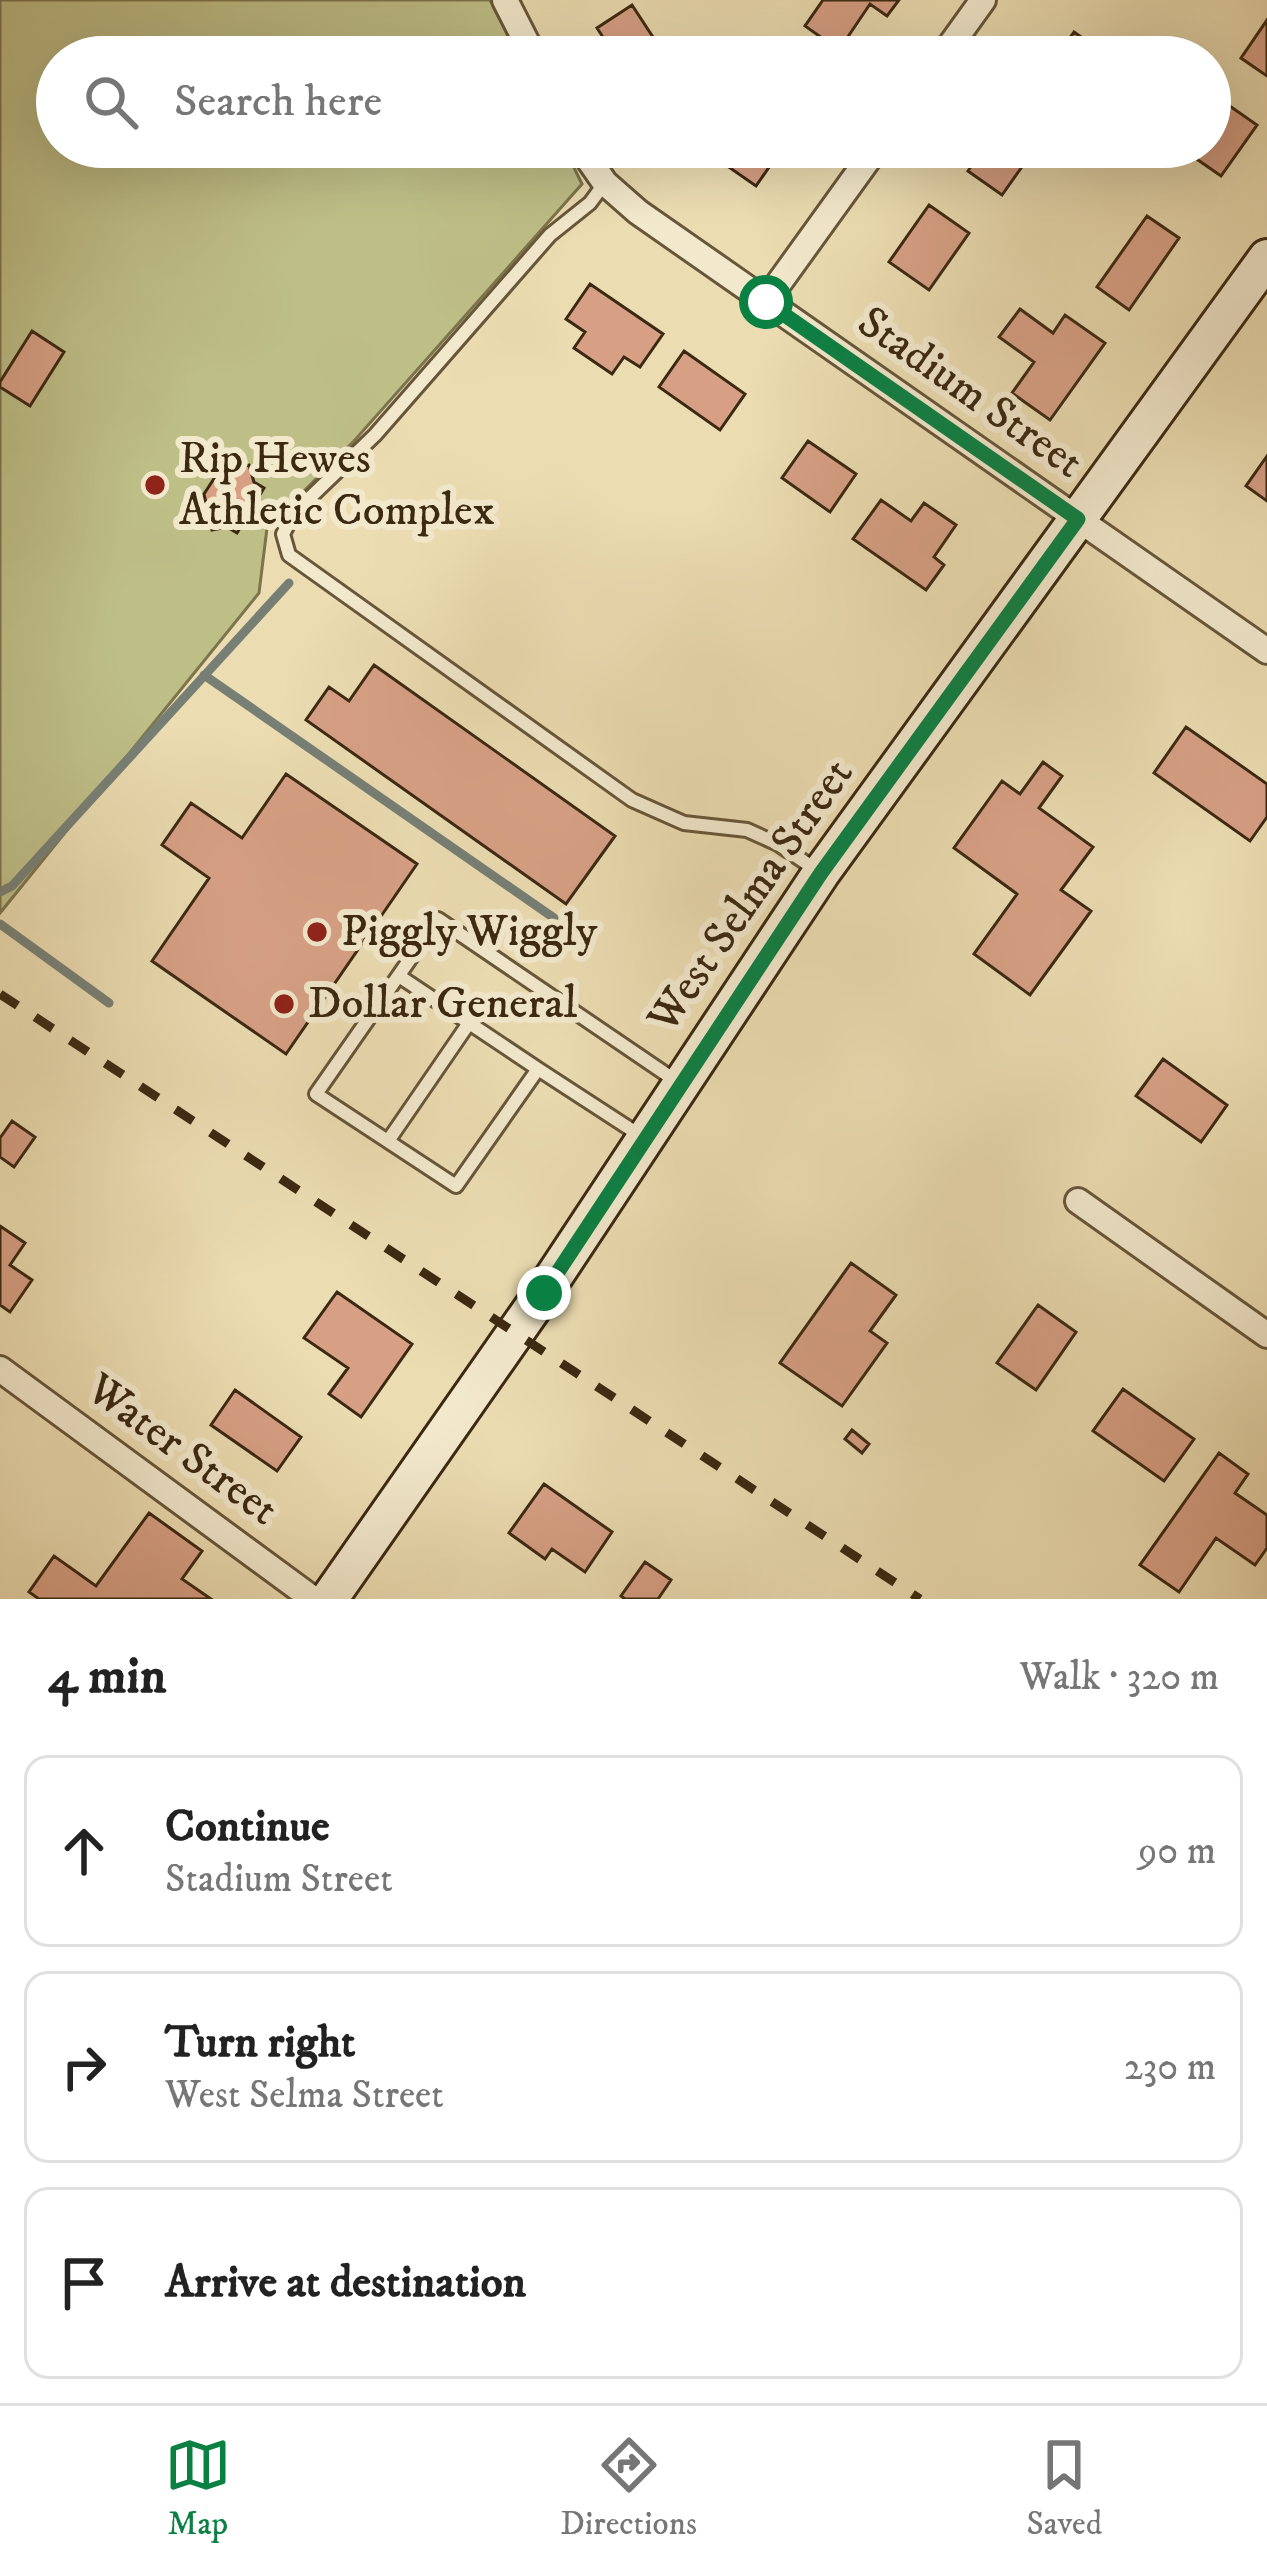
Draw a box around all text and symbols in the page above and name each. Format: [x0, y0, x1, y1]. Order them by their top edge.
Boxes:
search box [36, 36, 1231, 168]
icon: search [78, 69, 144, 135]
text: Search here [174, 74, 382, 130]
route start [739, 275, 793, 329]
street label: Stadium Street [846, 295, 1094, 491]
place label: Rip Hewes Athletic Complex [179, 431, 495, 539]
marker: Rip Hewes Athletic Complex [142, 472, 168, 498]
street label: West Selma Street [635, 748, 866, 1045]
place label: Piggly Wiggly [341, 904, 598, 960]
marker: Piggly Wiggly [304, 919, 330, 945]
place label: Dollar General [308, 976, 578, 1032]
marker: Dollar General [271, 991, 297, 1017]
route end [517, 1266, 571, 1320]
street label: Water Street [74, 1361, 289, 1538]
text: 4 min [48, 1645, 166, 1709]
text: Walk · 320 m [1020, 1653, 1219, 1702]
text: Continue [165, 1799, 330, 1855]
icon: ahead [51, 1818, 117, 1884]
text: 90 m [1138, 1827, 1216, 1876]
text: Stadium Street [165, 1855, 393, 1904]
text: Turn right [165, 2015, 355, 2071]
icon: right [51, 2034, 117, 2100]
text: 230 m [1124, 2043, 1216, 2092]
text: West Selma Street [165, 2071, 444, 2120]
icon: arrive [51, 2250, 117, 2316]
text: Arrive at destination [165, 2255, 526, 2311]
tab: Map [165, 2432, 231, 2545]
tab: Directions [560, 2432, 697, 2545]
tab: Saved [1026, 2432, 1102, 2545]

